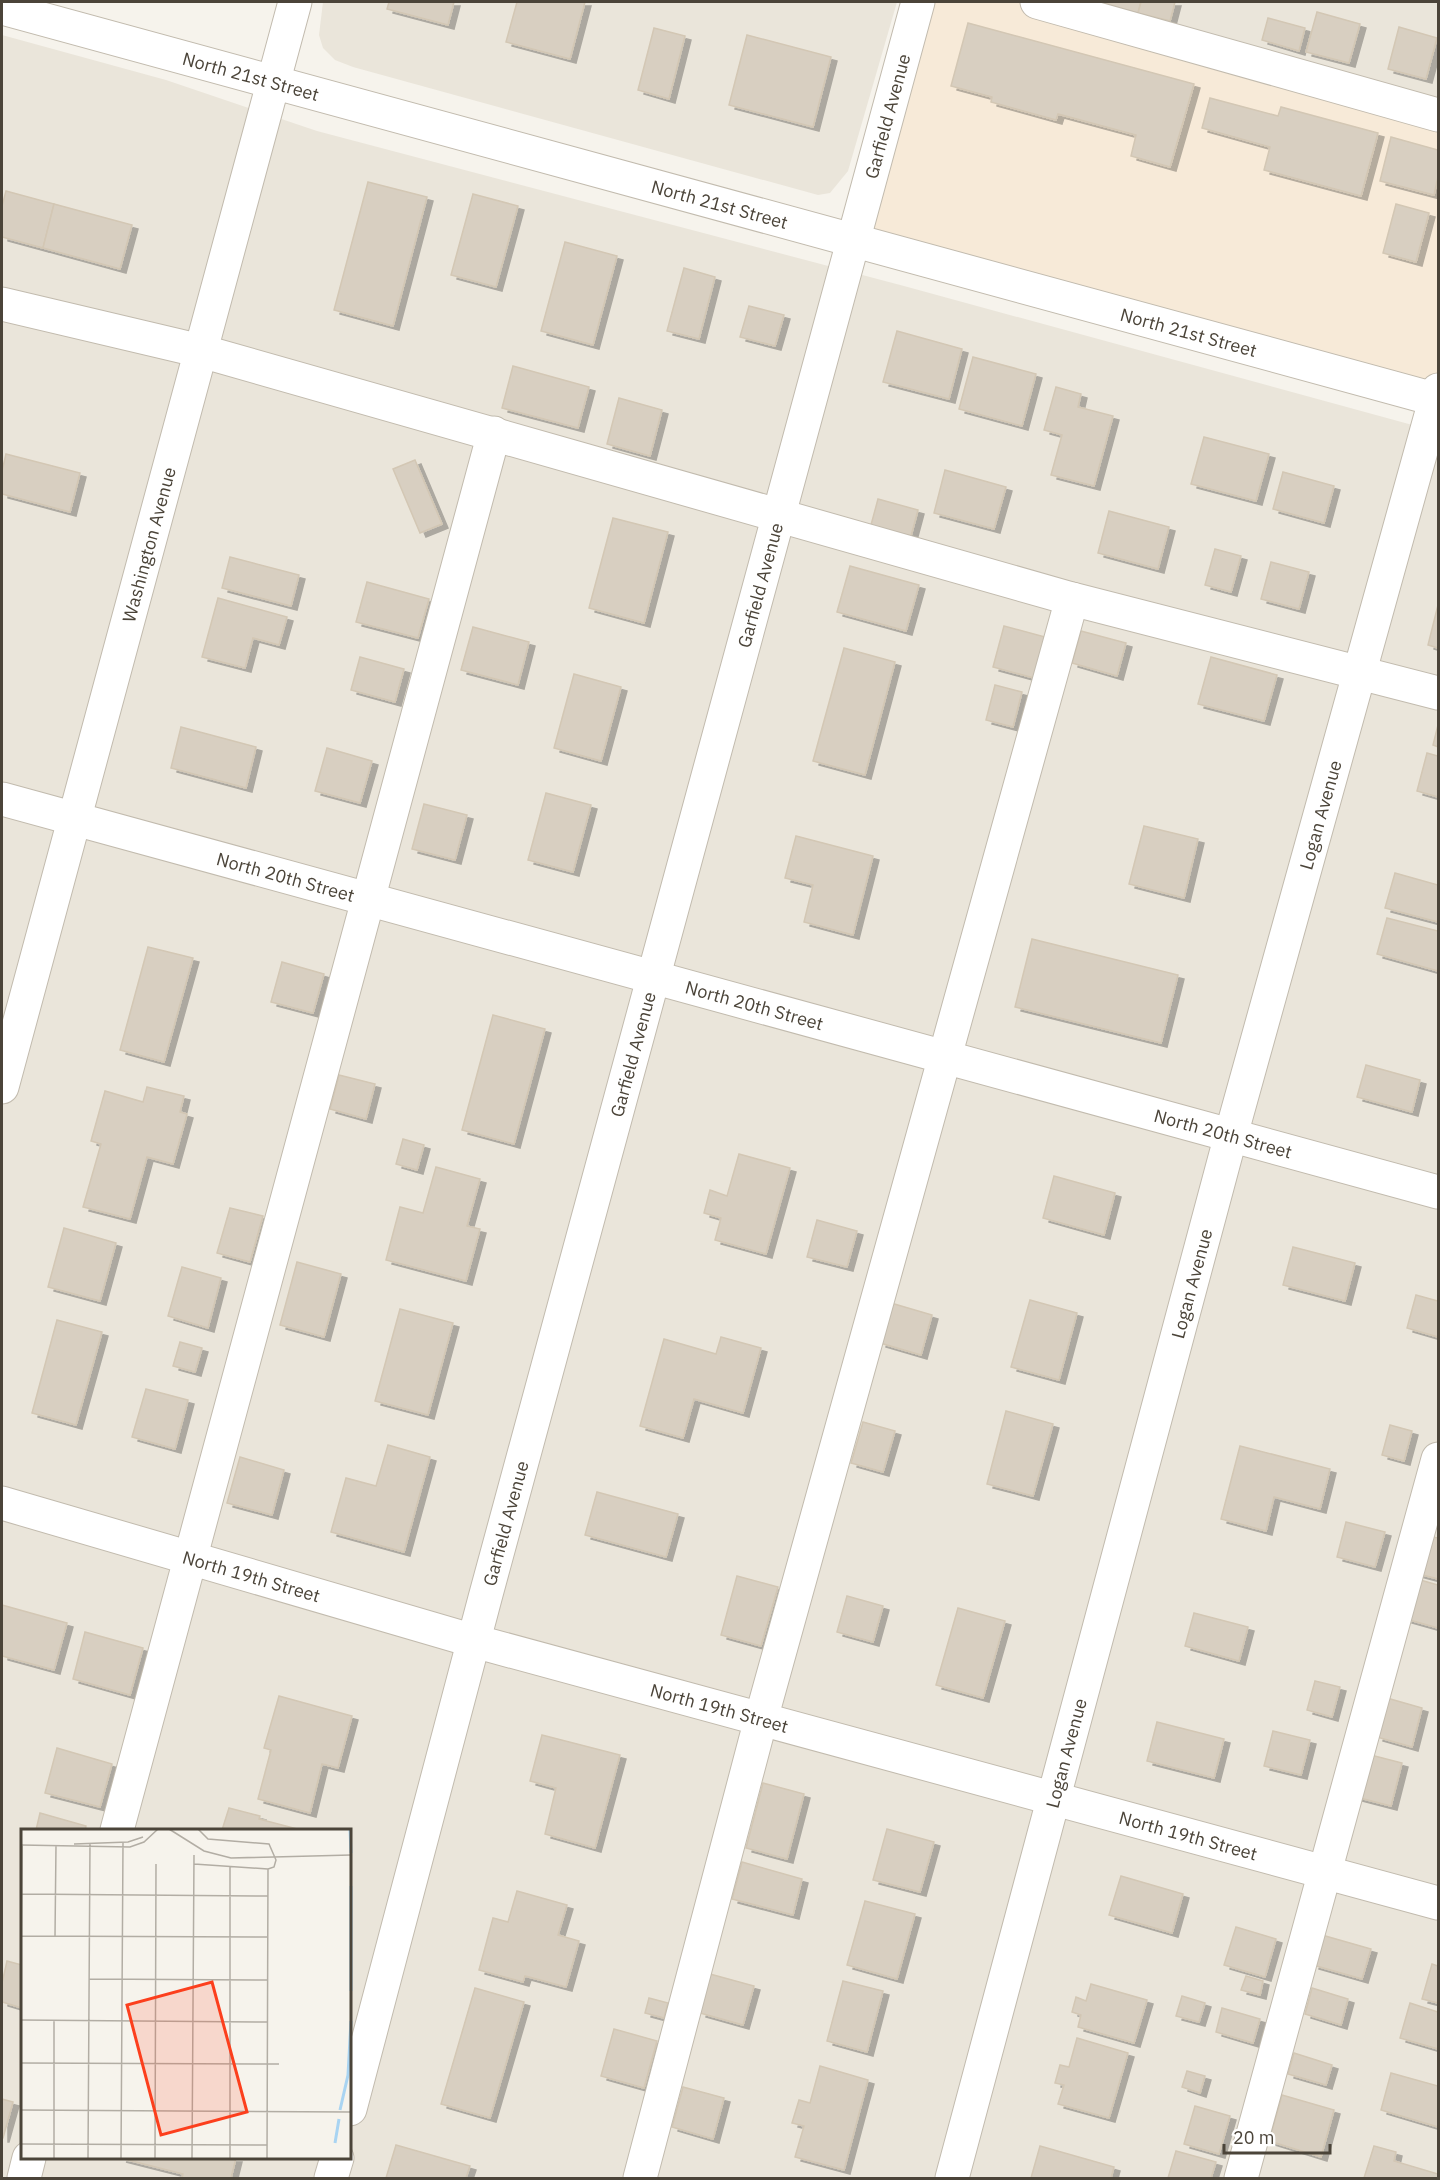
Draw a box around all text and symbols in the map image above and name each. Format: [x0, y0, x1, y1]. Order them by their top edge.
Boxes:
street label: North 21st Street [180, 46, 322, 106]
street label: Garfield Avenue [859, 51, 915, 181]
street label: North 21st Street [649, 174, 791, 234]
street label: North 21st Street [1118, 302, 1259, 362]
street label: Washington Avenue [117, 464, 180, 625]
street label: Garfield Avenue [732, 520, 788, 650]
street label: Logan Avenue [1294, 757, 1346, 872]
street label: North 20th Street [214, 847, 357, 906]
street label: North 20th Street [683, 975, 826, 1035]
street label: Garfield Avenue [605, 989, 661, 1119]
street label: North 20th Street [1151, 1103, 1295, 1163]
street label: Logan Avenue [1166, 1226, 1217, 1341]
street label: Garfield Avenue [477, 1458, 533, 1588]
street label: North 19th Street [180, 1545, 323, 1607]
street label: North 19th Street [648, 1678, 791, 1737]
street label: Logan Avenue [1040, 1695, 1091, 1810]
street label: North 19th Street [1117, 1805, 1260, 1865]
inset map [21, 1829, 351, 2159]
scale bar [1224, 2117, 1330, 2155]
text: 20 m [1233, 2126, 1275, 2149]

